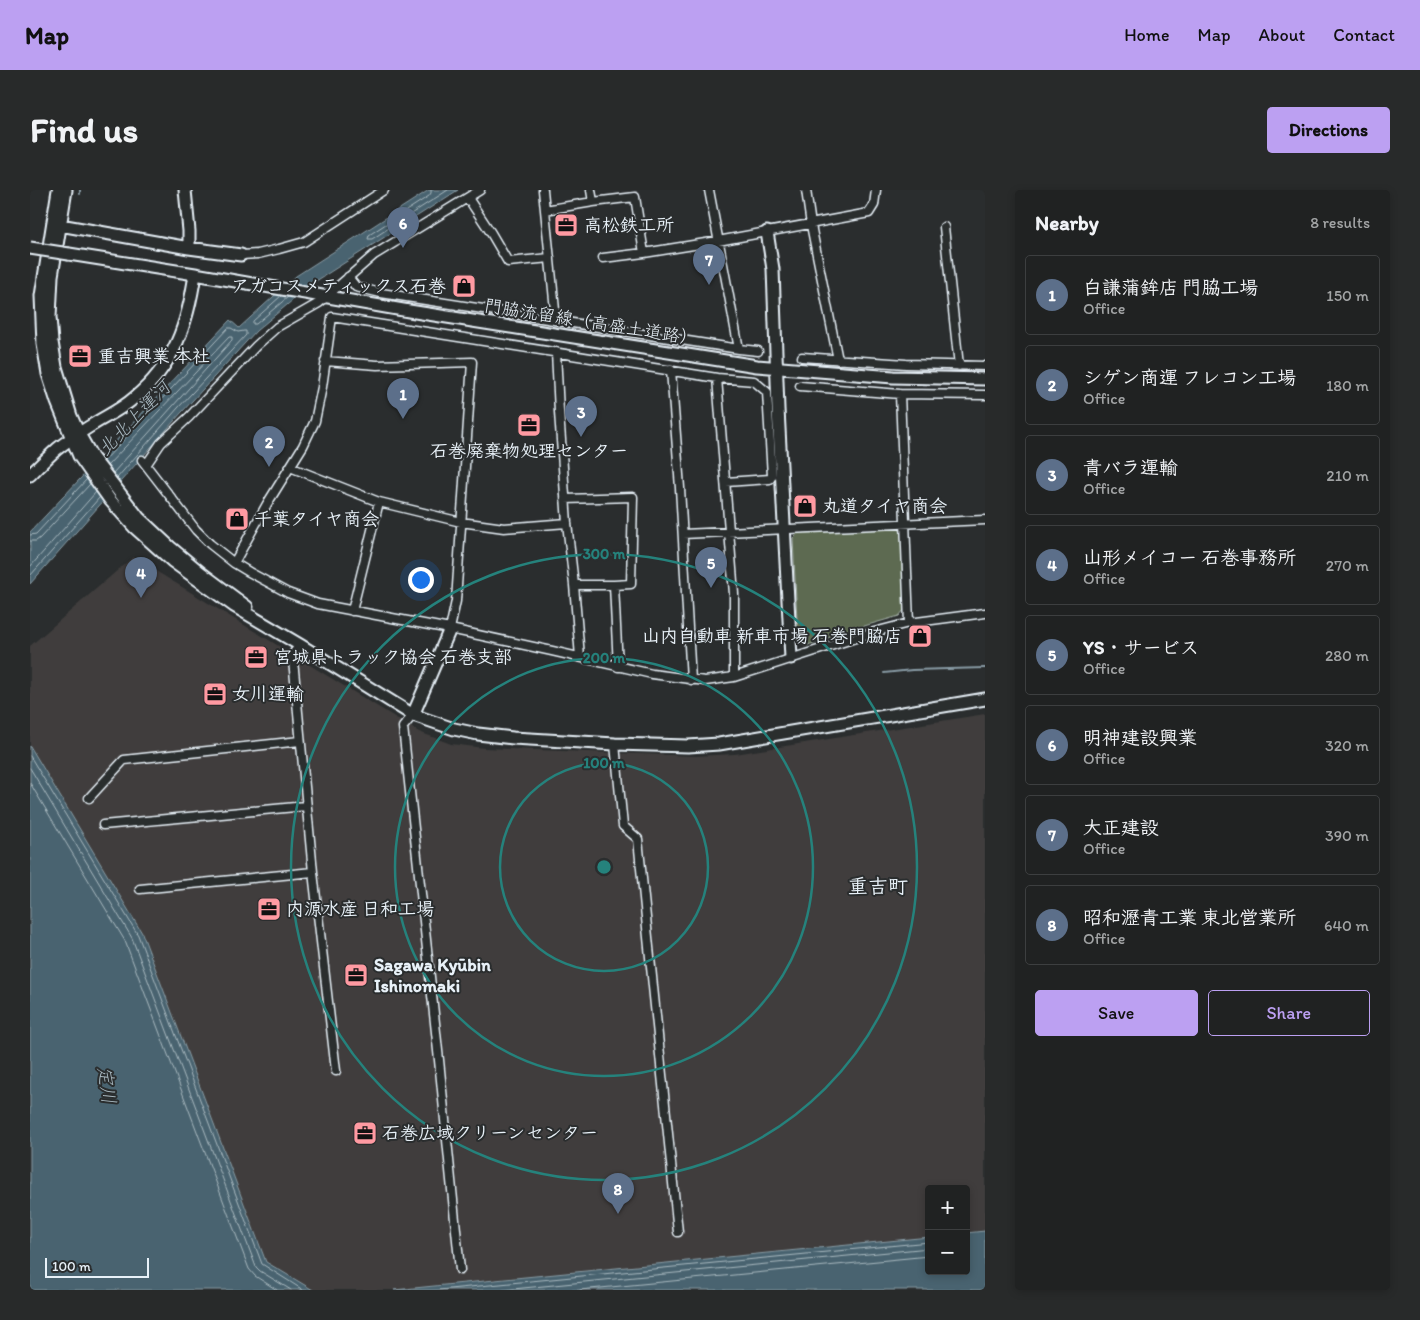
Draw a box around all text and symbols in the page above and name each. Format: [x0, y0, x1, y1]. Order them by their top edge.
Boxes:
text: Map [25, 21, 69, 50]
text: Home [1124, 24, 1170, 46]
text: Map [1198, 24, 1231, 46]
text: About [1259, 24, 1305, 46]
text: Contact [1333, 24, 1395, 46]
button: Directions [1267, 107, 1390, 153]
text: Find us [30, 109, 138, 151]
pin: 6 [387, 207, 419, 248]
text: Nearby [1035, 210, 1099, 235]
office icon: 高松鉄工所 [553, 212, 579, 238]
text: 8 results [1310, 213, 1370, 232]
place label: 高松鉄工所 [584, 214, 674, 236]
pin: 7 [693, 244, 725, 285]
shop icon: アガコスメティックス石巻 [451, 273, 477, 299]
place label: アガコスメティックス石巻 [231, 275, 446, 297]
text: 白謙蒲鉾店 門脇工場 [1083, 276, 1258, 299]
text: 1 [1048, 286, 1056, 305]
text: 150 m [1326, 286, 1369, 305]
street label: 門脇流留線（高盛土道路） [483, 294, 699, 350]
text: Office [1083, 299, 1125, 318]
office icon: 重吉興業 本社 [67, 343, 93, 369]
place label: 重吉興業 本社 [98, 345, 210, 367]
text: シゲン商運 フレコン工場 [1083, 366, 1296, 389]
water label: 北北上運河 [93, 374, 177, 460]
text: 2 [1048, 376, 1056, 395]
text: 180 m [1326, 376, 1369, 395]
pin: 1 [387, 378, 419, 419]
text: Office [1083, 389, 1125, 408]
pin: 3 [565, 396, 597, 437]
office icon: 石巻廃棄物処理センター [516, 412, 542, 438]
pin: 2 [253, 426, 285, 467]
place label: 石巻廃棄物処理センター [430, 440, 628, 462]
text: 青バラ運輸 [1083, 456, 1178, 479]
text: 3 [1048, 466, 1056, 485]
text: 210 m [1326, 466, 1369, 485]
text: Office [1083, 479, 1125, 498]
shop icon: 丸道タイヤ商会 [792, 493, 818, 519]
place label: 丸道タイヤ商会 [822, 495, 947, 517]
shop icon: 千葉タイヤ商会 [224, 506, 250, 532]
place label: 千葉タイヤ商会 [254, 508, 379, 530]
text: 300 m [583, 545, 626, 563]
text: 山形メイコー 石巻事務所 [1083, 546, 1296, 569]
pin: 5 [695, 547, 727, 588]
text: 4 [1047, 556, 1057, 575]
text: 270 m [1326, 556, 1369, 575]
pin: 4 [125, 557, 157, 598]
your location [408, 567, 434, 593]
text: Office [1083, 569, 1125, 588]
shop icon: 山内自動車 新車市場 石巻門脇店 [907, 623, 933, 649]
place label: 山内自動車 新車市場 石巻門脇店 [642, 625, 902, 647]
text: YS・サービス [1083, 636, 1199, 659]
office icon: 宮城県トラック協会 石巻支部 [243, 644, 269, 670]
place label: 宮城県トラック協会 石巻支部 [274, 646, 512, 668]
text: 5 [1048, 646, 1056, 665]
text: 280 m [1325, 646, 1369, 665]
text: 200 m [583, 649, 626, 667]
text: Office [1083, 659, 1125, 678]
office icon: 女川運輸 [202, 681, 228, 707]
place label: 女川運輸 [232, 683, 304, 705]
text: 明神建設興業 [1083, 726, 1197, 749]
text: 6 [1048, 736, 1056, 755]
text: 320 m [1325, 736, 1369, 755]
text: Office [1083, 749, 1125, 768]
text: 100 m [583, 754, 625, 772]
text: 大正建設 [1083, 816, 1159, 839]
text: 7 [1048, 826, 1056, 845]
text: 390 m [1325, 826, 1369, 845]
text: Office [1083, 839, 1125, 858]
centre of rings [595, 858, 613, 876]
district label: 重吉町 [848, 874, 908, 898]
office icon: 内源水産 日和工場 [256, 896, 282, 922]
place label: 内源水産 日和工場 [286, 898, 434, 920]
text: 昭和瀝青工業 東北営業所 [1083, 906, 1296, 929]
text: 8 [1048, 916, 1056, 935]
text: 640 m [1324, 916, 1369, 935]
text: Office [1083, 929, 1125, 948]
place label: Sagawa Kyūbin Ishinomaki [374, 954, 491, 997]
office icon: Sagawa Kyūbin Ishinomaki [343, 962, 369, 988]
button: Save [1035, 990, 1198, 1036]
button: Share [1208, 990, 1370, 1036]
water label: 定川 [93, 1065, 121, 1105]
office icon: 石巻広域クリーンセンター [352, 1120, 378, 1146]
place label: 石巻広域クリーンセンター [382, 1122, 598, 1144]
pin: 8 [602, 1173, 634, 1214]
map controls [925, 1185, 970, 1275]
button: + [925, 1185, 970, 1230]
button: − [925, 1230, 970, 1275]
scale bar [45, 1255, 149, 1278]
text: 100 m [52, 1258, 91, 1275]

